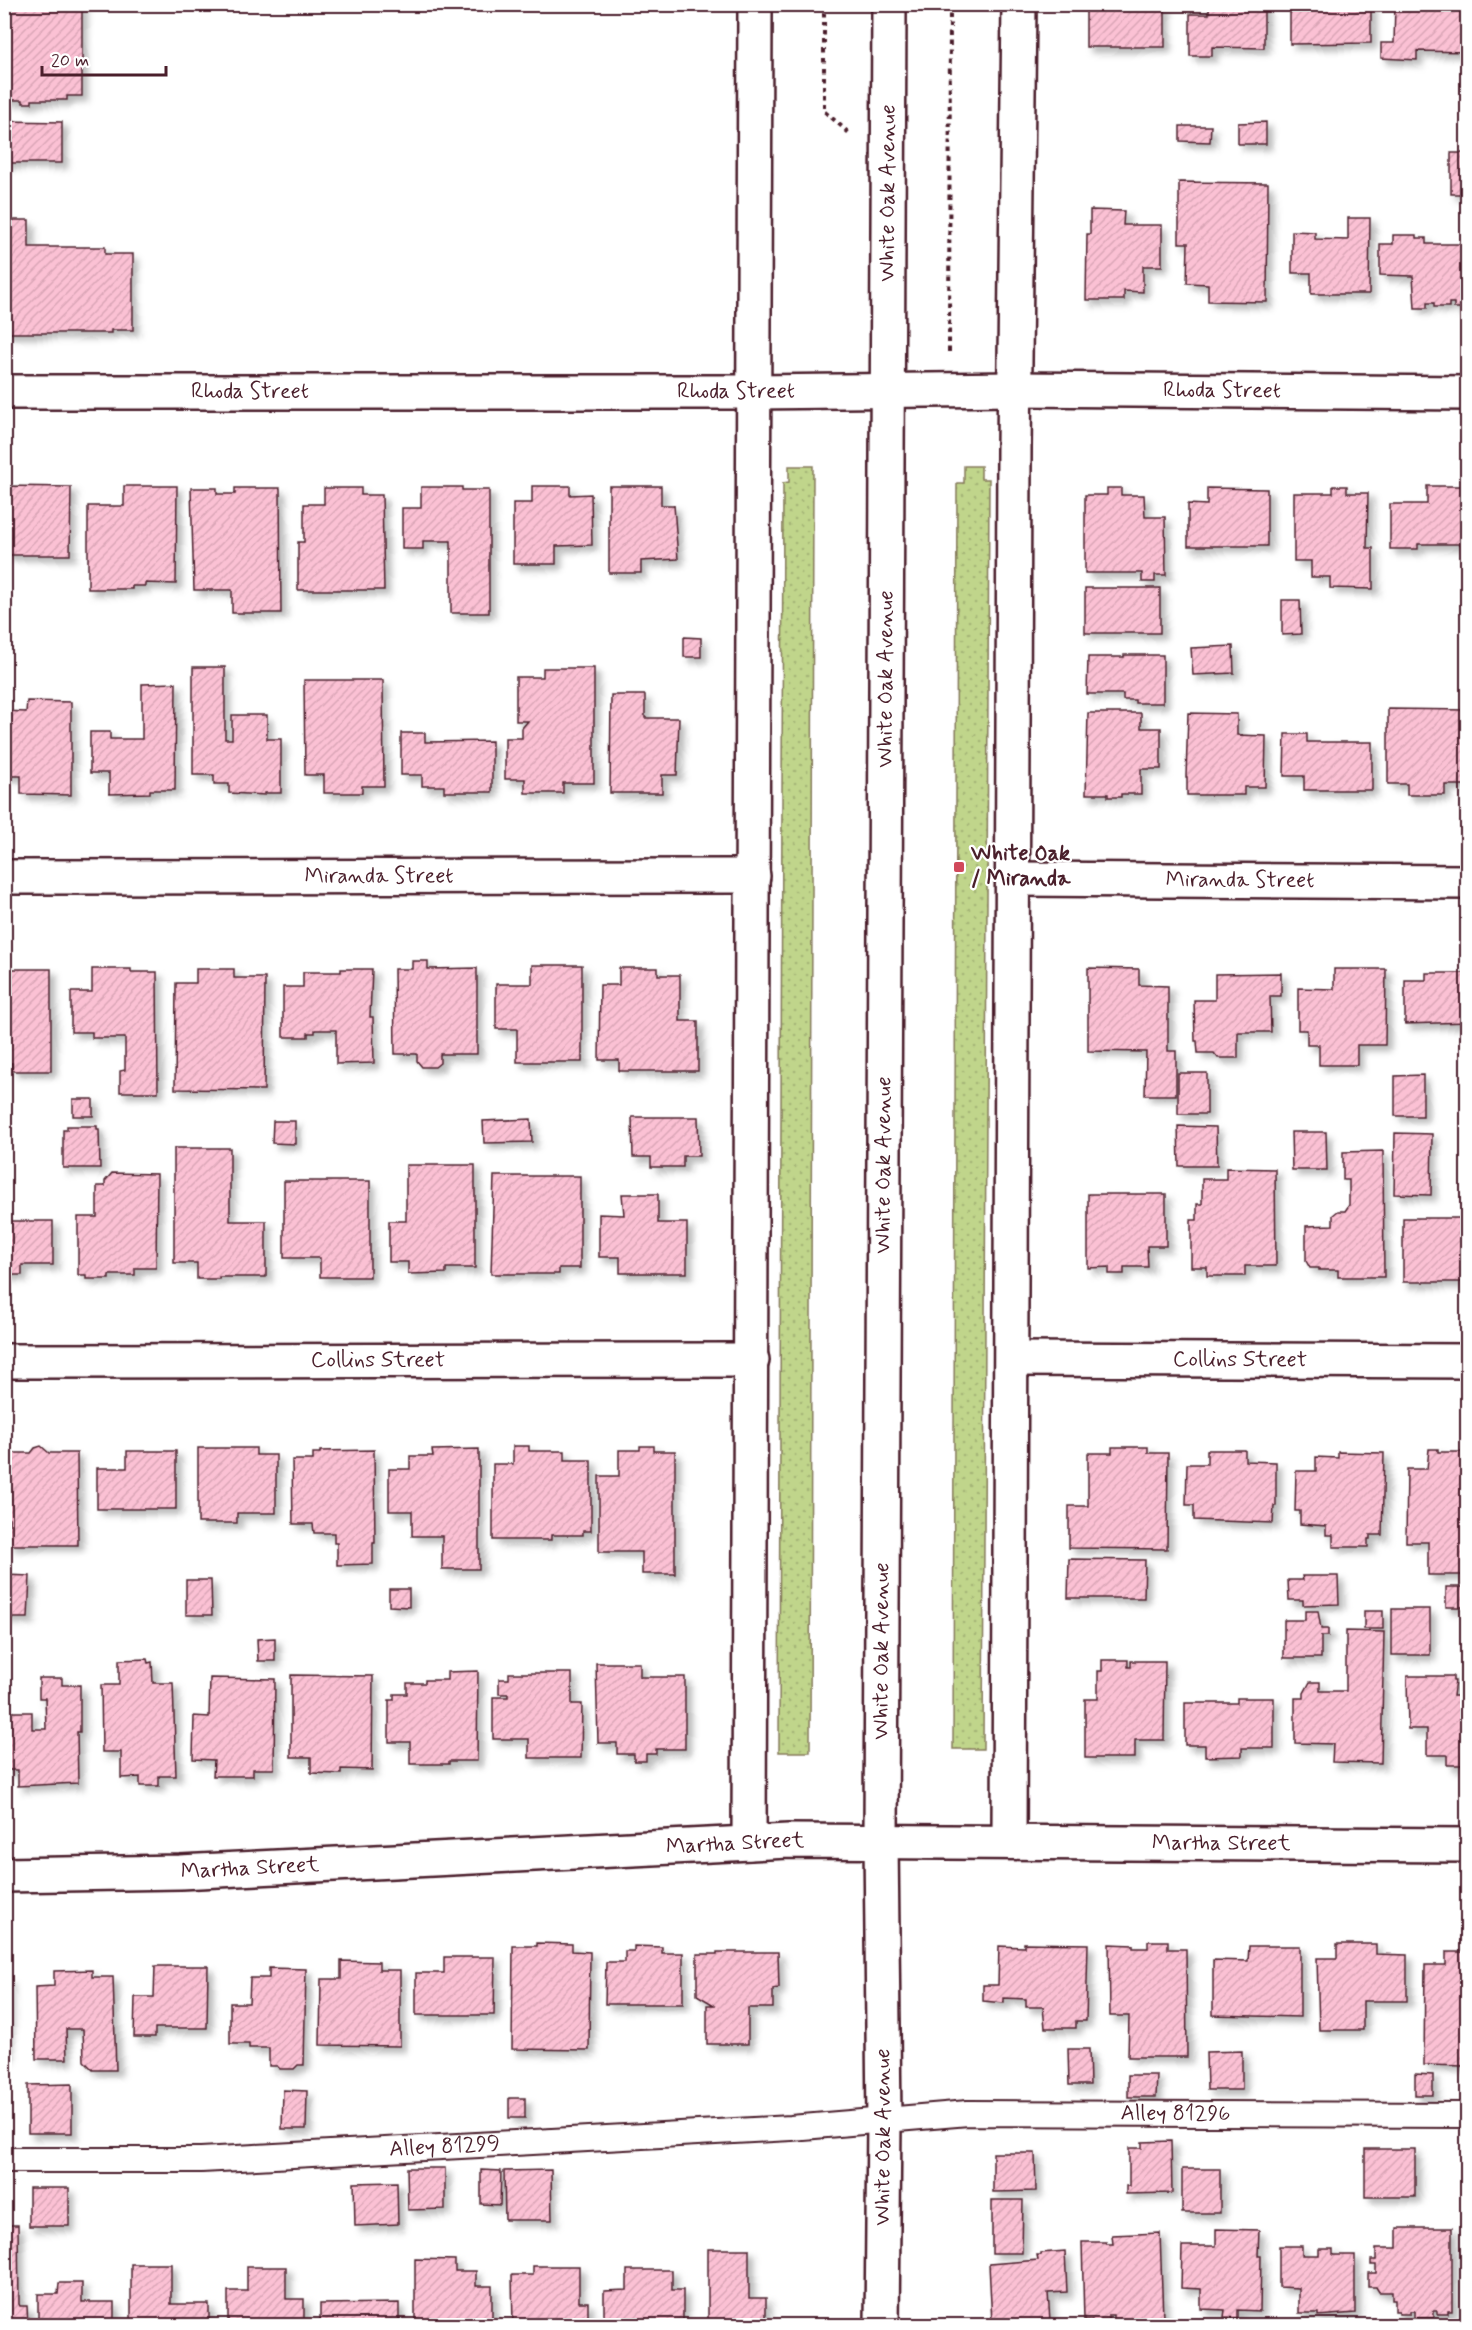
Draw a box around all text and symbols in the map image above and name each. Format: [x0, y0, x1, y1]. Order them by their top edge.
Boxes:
scale bar [42, 39, 166, 77]
text: 20 m [51, 49, 89, 73]
street label: White Oak Avenue [874, 104, 903, 282]
street label: Rhoda Street [1163, 376, 1281, 405]
street label: Rhoda Street [191, 378, 309, 406]
street label: Rhoda Street [677, 378, 795, 406]
street label: White Oak Avenue [872, 590, 900, 768]
place label: White Oak / Miranda [970, 840, 1071, 893]
marker: White Oak / Miranda [952, 860, 966, 874]
street label: Miranda Street [304, 862, 454, 891]
street label: Miranda Street [1165, 866, 1315, 895]
street label: White Oak Avenue [870, 1076, 898, 1254]
street label: Collins Street [311, 1346, 445, 1375]
street label: Collins Street [1173, 1346, 1307, 1374]
street label: White Oak Avenue [867, 1562, 896, 1740]
street label: Martha Street [665, 1827, 805, 1861]
street label: Martha Street [1152, 1829, 1291, 1858]
street label: Martha Street [180, 1851, 320, 1886]
street label: White Oak Avenue [869, 2048, 898, 2226]
street label: Alley 81296 [1120, 2100, 1231, 2128]
street label: Alley 81299 [389, 2130, 501, 2164]

